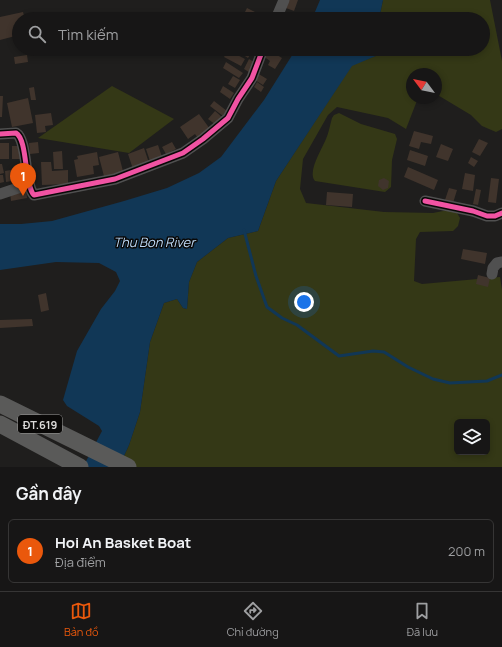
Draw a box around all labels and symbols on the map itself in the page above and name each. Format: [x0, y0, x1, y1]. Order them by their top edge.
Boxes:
north arrow [406, 68, 442, 104]
pin: 1 [10, 163, 36, 196]
water label: Thu Bon River [113, 233, 197, 251]
your location [294, 292, 314, 312]
road number: ĐT.619 [18, 415, 62, 433]

